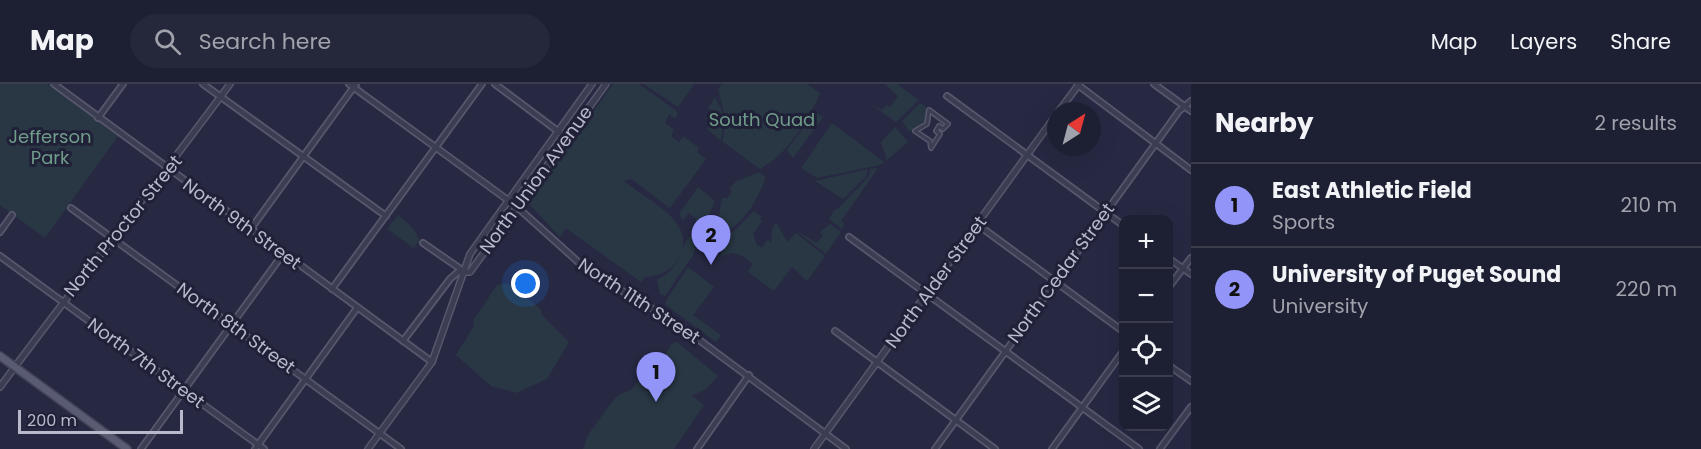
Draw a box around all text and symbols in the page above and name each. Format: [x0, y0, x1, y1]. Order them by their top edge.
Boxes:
search box [130, 14, 550, 68]
text: Map [30, 21, 94, 60]
icon: search [151, 25, 184, 58]
text: Search here [199, 26, 331, 57]
text: Map [1431, 27, 1477, 56]
text: Layers [1510, 27, 1577, 56]
text: Share [1610, 27, 1671, 56]
street label: North Union Avenue [473, 101, 598, 259]
north arrow [1047, 102, 1101, 156]
text: Nearby [1215, 105, 1313, 141]
park label: South Quad [709, 107, 815, 132]
text: 2 results [1594, 109, 1677, 137]
park label: Jefferson Park [9, 124, 91, 170]
street label: North Proctor Street [58, 150, 188, 302]
street label: North 9th Street [178, 172, 307, 275]
text: East Athletic Field [1272, 175, 1472, 206]
text: 1 [1231, 191, 1238, 219]
text: 210 m [1621, 191, 1677, 219]
street label: North Cedar Street [1001, 198, 1120, 348]
text: Sports [1272, 208, 1335, 236]
street label: North Alder Street [879, 210, 992, 353]
map controls [1119, 215, 1173, 431]
button: + [1119, 215, 1173, 269]
pin: 2 [692, 216, 730, 265]
street label: North 11th Street [573, 252, 705, 349]
text: University of Puget Sound [1272, 259, 1561, 290]
your location [511, 269, 540, 298]
button: − [1119, 269, 1173, 323]
text: 2 [1229, 275, 1240, 303]
text: 220 m [1616, 275, 1677, 303]
street label: North 8th Street [172, 276, 301, 379]
text: University [1272, 292, 1368, 320]
street label: North 7th Street [83, 312, 210, 414]
button: locate [1119, 323, 1173, 377]
pin: 1 [636, 352, 676, 402]
button: layers [1119, 377, 1173, 431]
scale bar [18, 407, 183, 434]
text: 200 m [27, 409, 77, 432]

